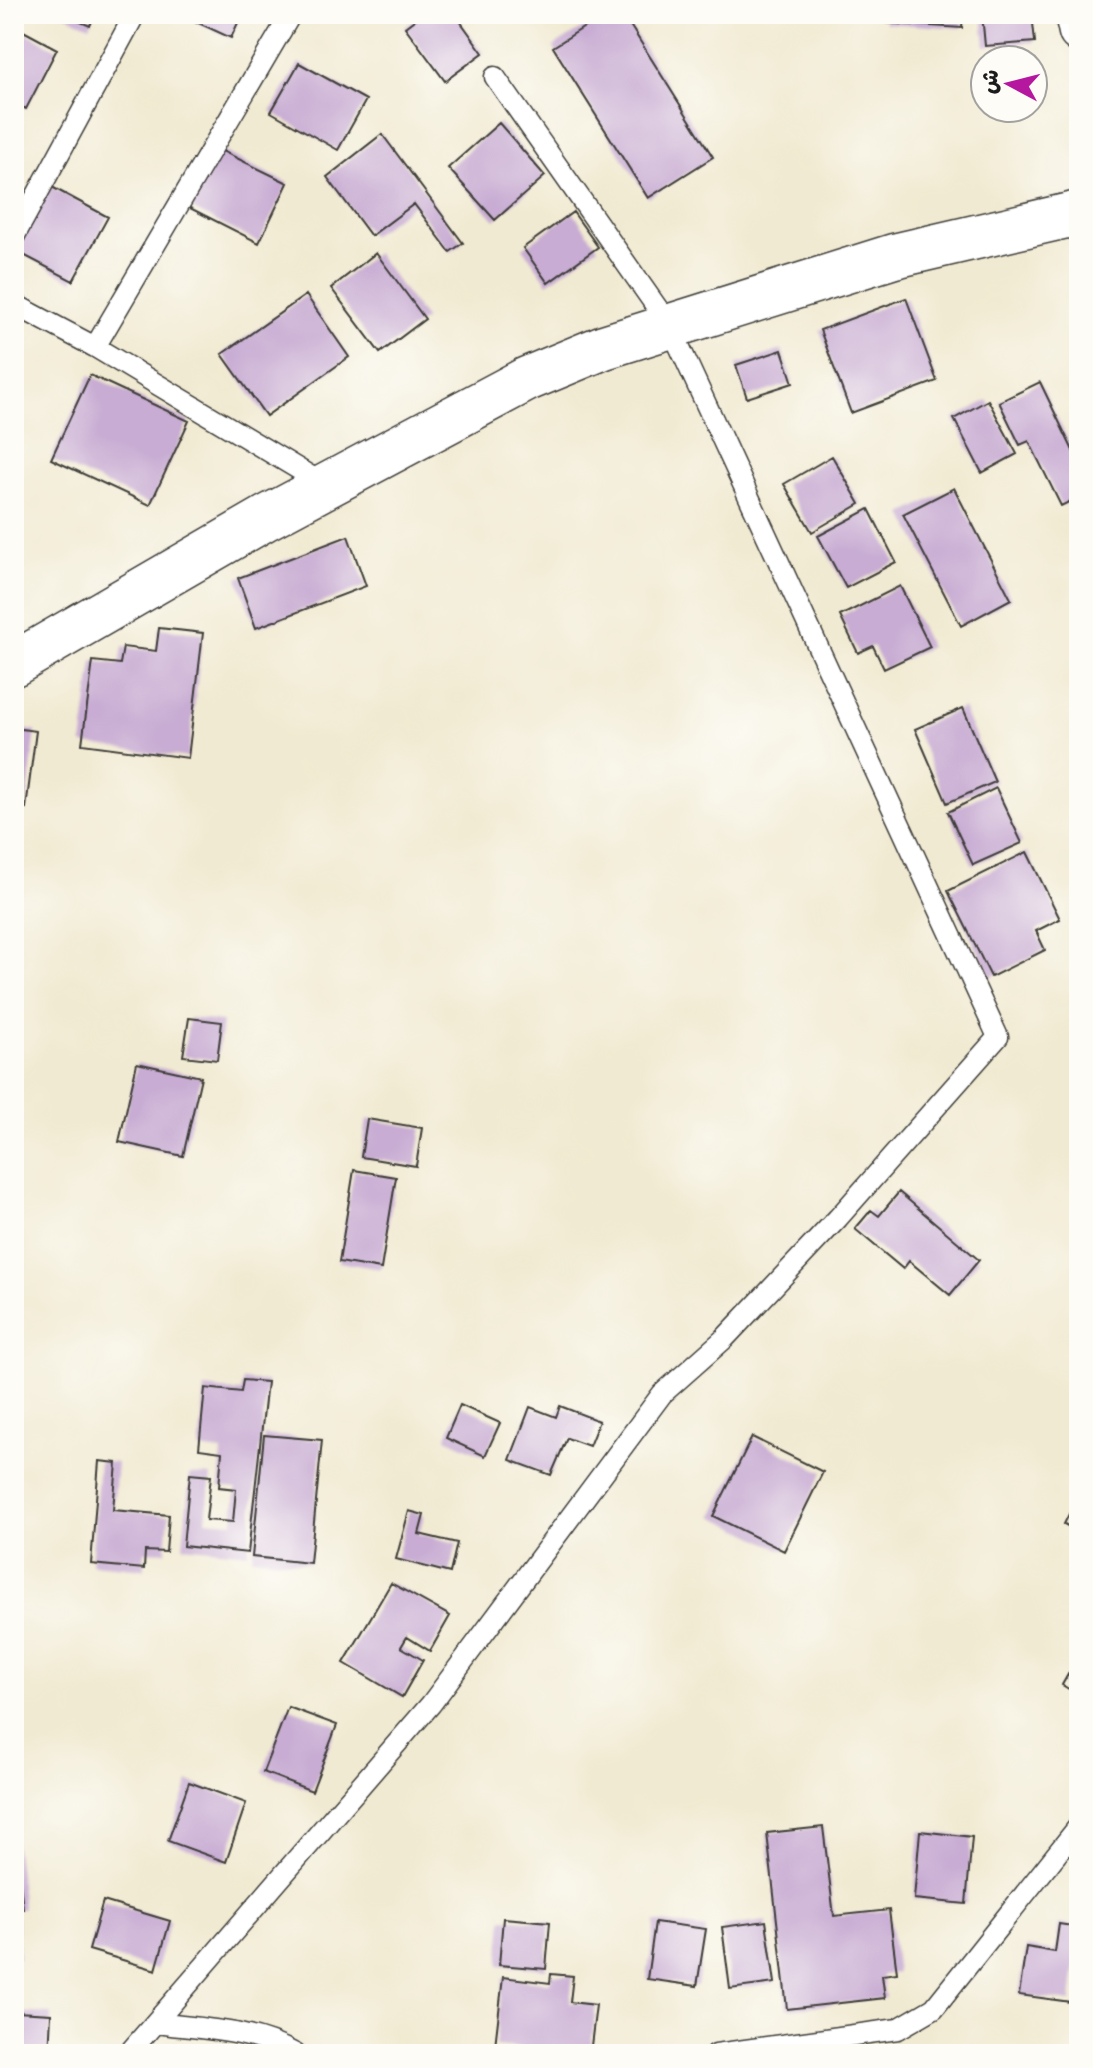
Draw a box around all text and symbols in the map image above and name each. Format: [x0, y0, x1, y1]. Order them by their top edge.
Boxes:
north arrow [969, 44, 1049, 124]
text: ش [970, 67, 1006, 95]

